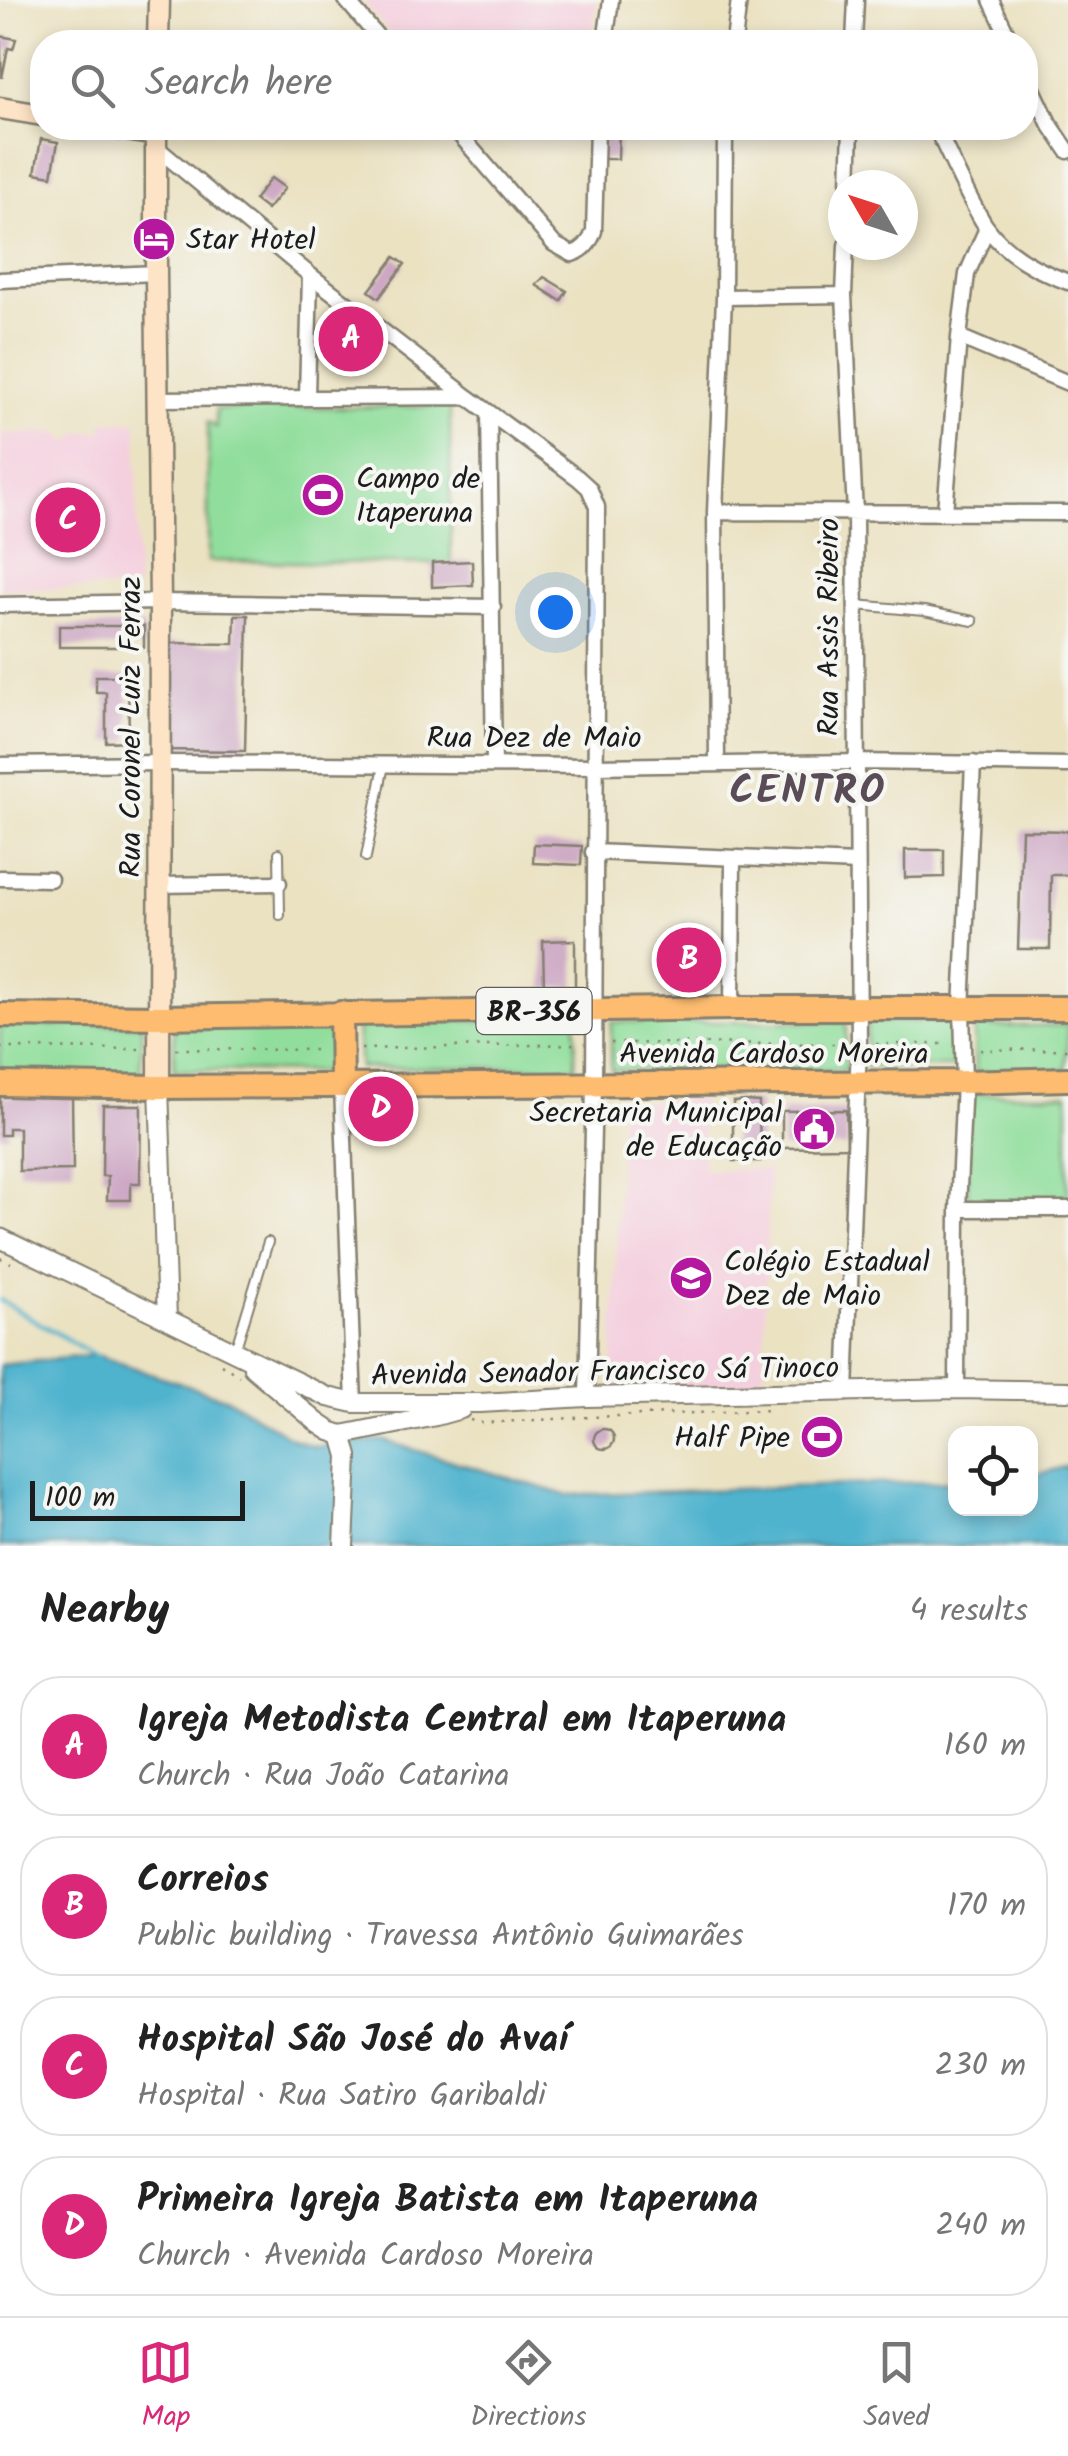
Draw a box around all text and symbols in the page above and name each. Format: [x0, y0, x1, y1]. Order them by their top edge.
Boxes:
search box [30, 30, 1038, 140]
text: Search here [145, 55, 332, 115]
icon: search [65, 58, 120, 113]
north arrow [828, 170, 918, 260]
hotel icon: Star Hotel [131, 216, 177, 262]
place label: Star Hotel [186, 217, 316, 265]
pin: A [318, 302, 384, 376]
place label: Campo de Itaperuna [356, 456, 480, 538]
sports icon: Campo de Itaperuna [300, 472, 346, 518]
pin: C [36, 482, 100, 558]
street label: Rua Assis Ribeiro [806, 518, 854, 736]
street label: Rua Coronel Luiz Ferraz [108, 576, 156, 878]
your location [530, 587, 581, 638]
street label: Rua Dez de Maio [426, 715, 642, 763]
district label: CENTRO [729, 760, 887, 824]
pin: B [656, 922, 722, 998]
road number: BR-356 [476, 988, 592, 1034]
street label: Avenida Cardoso Moreira [619, 1031, 929, 1079]
pin: D [348, 1072, 414, 1146]
place label: Secretaria Municipal de Educação [529, 1090, 782, 1172]
public building icon: Secretaria Municipal de Educação [791, 1106, 837, 1152]
place label: Colégio Estadual Dez de Maio [724, 1239, 930, 1321]
school or university icon: Colégio Estadual Dez de Maio [668, 1255, 714, 1301]
street label: Avenida Senador Francisco Sá Tinoco [370, 1345, 840, 1401]
sports icon: Half Pipe [799, 1414, 845, 1460]
place label: Half Pipe [674, 1415, 790, 1463]
map controls [948, 1426, 1038, 1516]
button: locate [948, 1426, 1038, 1516]
scale bar [30, 1476, 245, 1520]
text: 100 m [45, 1476, 115, 1521]
text: Nearby [40, 1578, 169, 1645]
text: 4 results [910, 1586, 1028, 1637]
text: Igreja Metodista Central em Itaperuna [137, 1691, 786, 1751]
text: A [64, 1721, 85, 1772]
text: 160 m [944, 1721, 1026, 1772]
text: Church · Rua João Catarina [137, 1751, 510, 1802]
text: Correios [137, 1851, 269, 1911]
text: B [65, 1881, 84, 1932]
text: 170 m [947, 1881, 1026, 1932]
text: Public building · Travessa Antônio Guimarães [137, 1911, 744, 1962]
text: Hospital São José do Avaí [137, 2011, 568, 2071]
text: C [65, 2041, 84, 2092]
text: 230 m [935, 2041, 1026, 2092]
text: Hospital · Rua Satiro Garibaldi [137, 2071, 546, 2122]
text: Primeira Igreja Batista em Itaperuna [137, 2171, 758, 2231]
text: D [64, 2201, 85, 2252]
text: 240 m [935, 2201, 1026, 2252]
text: Church · Avenida Cardoso Moreira [137, 2231, 594, 2282]
tab: Map [138, 2335, 193, 2440]
tab: Directions [470, 2335, 586, 2440]
tab: Saved [863, 2335, 930, 2440]

